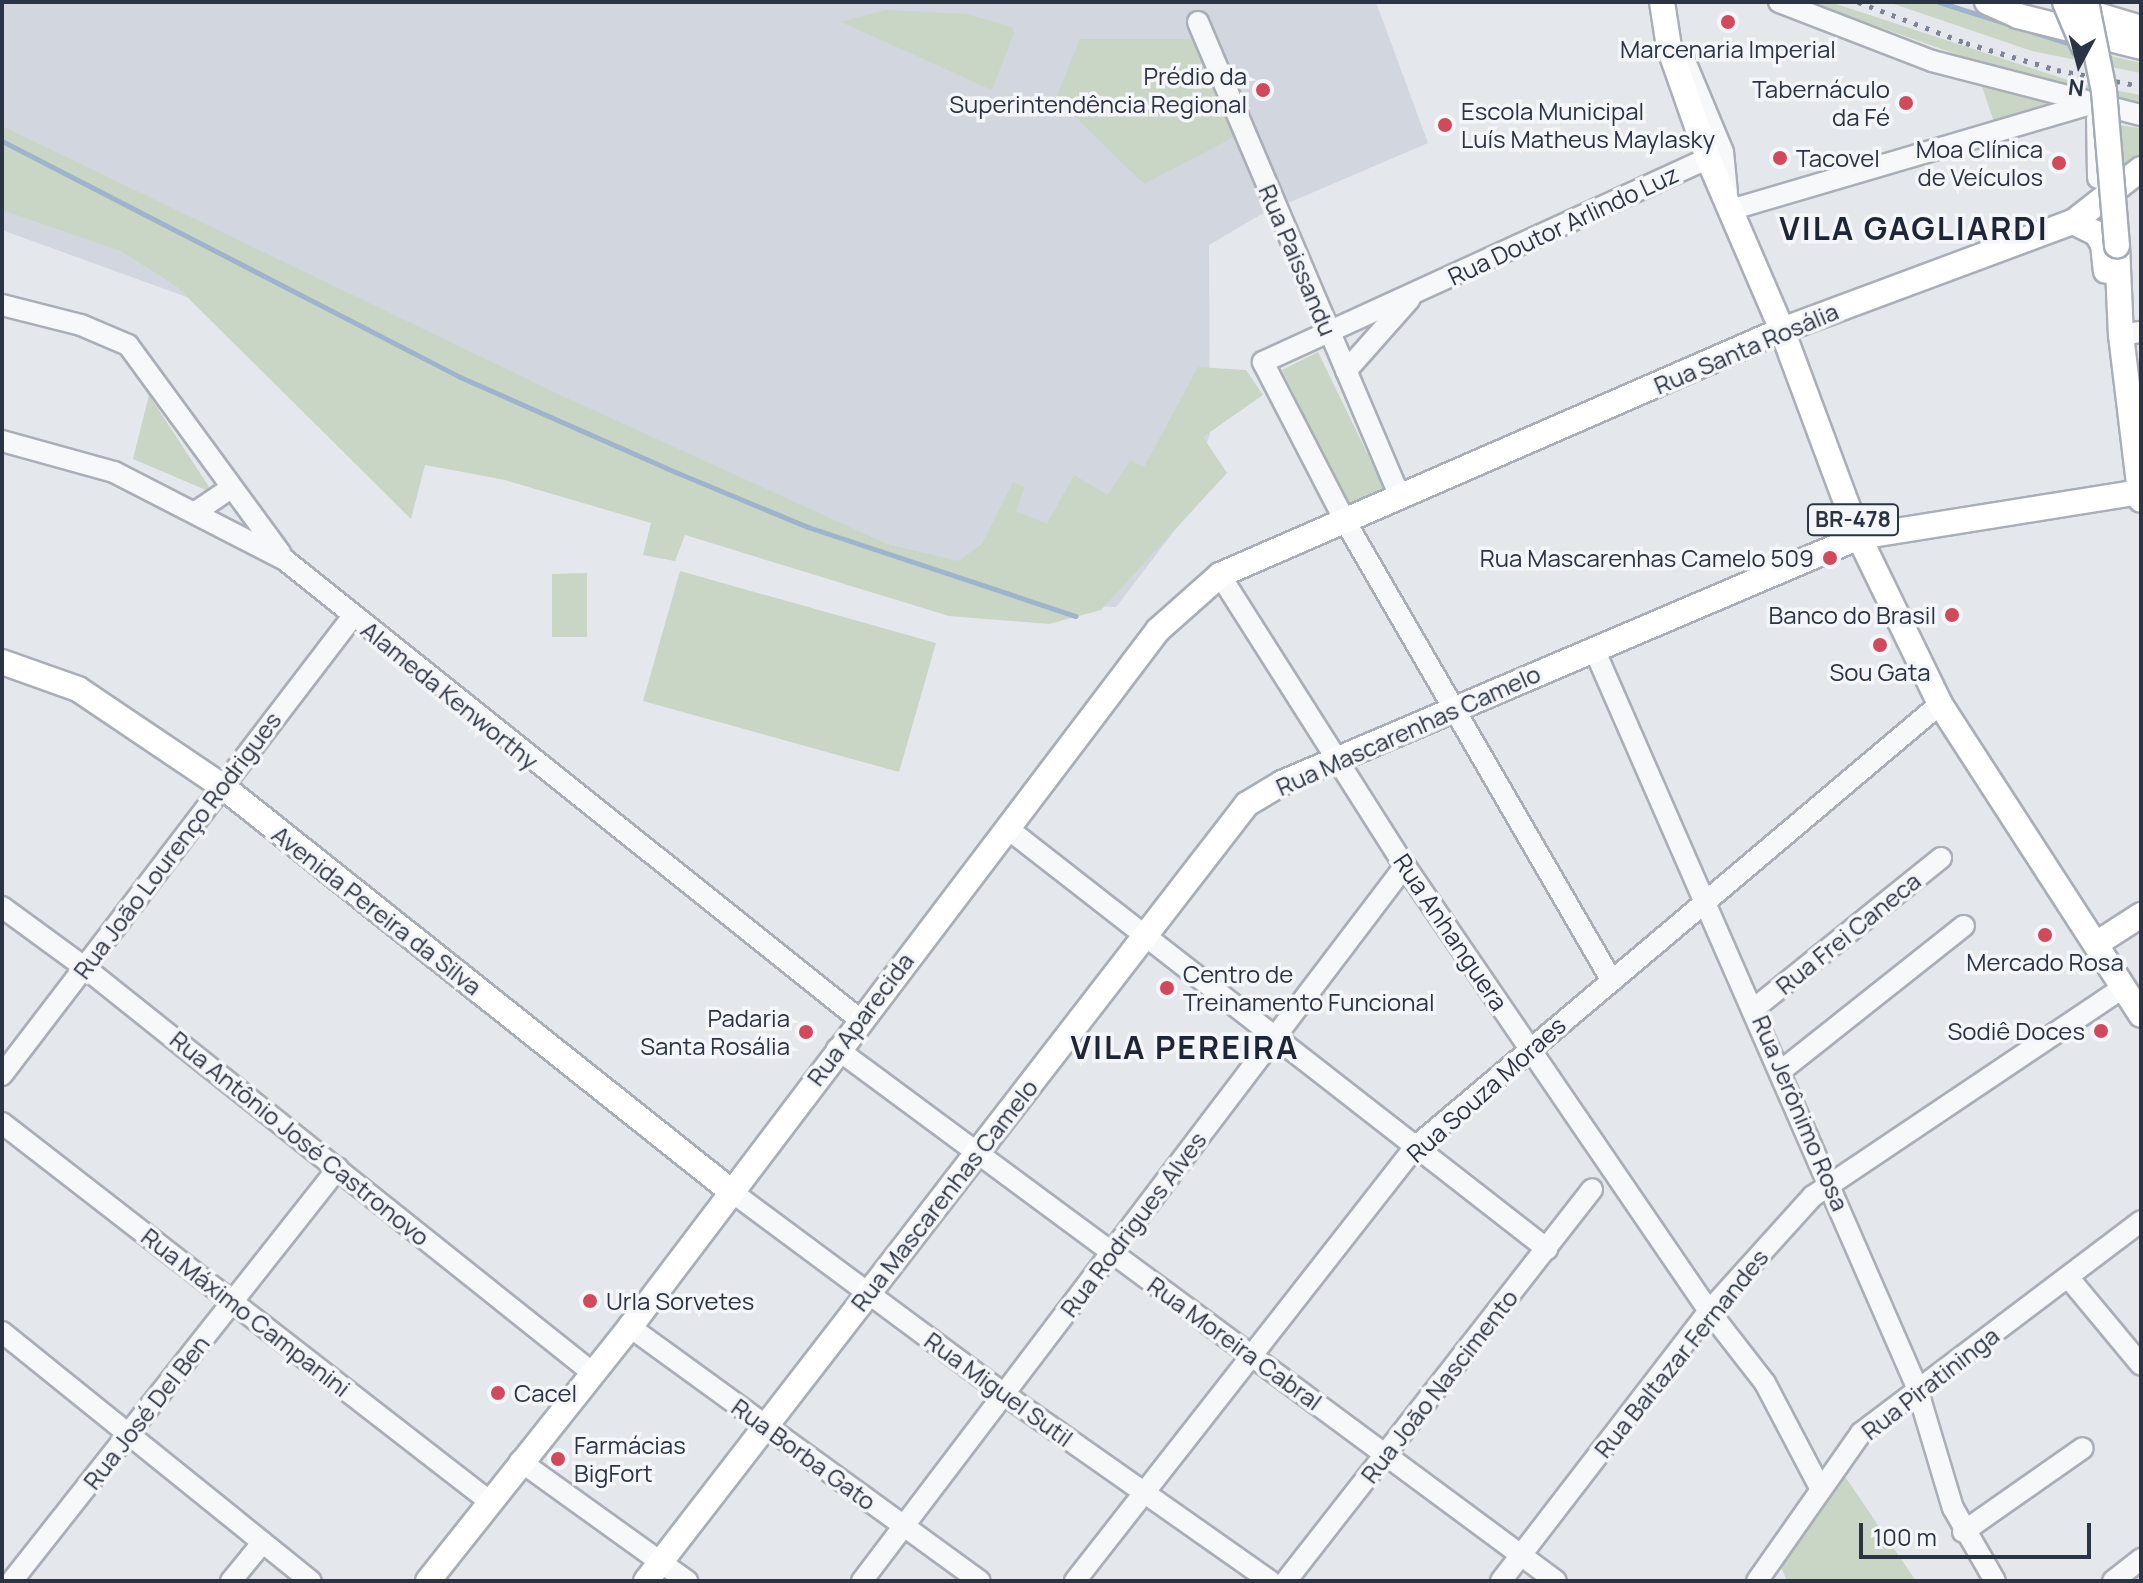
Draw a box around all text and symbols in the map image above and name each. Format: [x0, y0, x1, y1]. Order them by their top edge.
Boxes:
marker: Marcenaria Imperial [1719, 13, 1737, 31]
north arrow [2039, 24, 2119, 104]
place label: Marcenaria Imperial [1620, 35, 1836, 63]
place label: Prédio da Superintendência Regional [949, 62, 1247, 118]
text: N [2066, 72, 2086, 104]
place label: Tabernáculo da Fé [1752, 75, 1890, 131]
marker: Prédio da Superintendência Regional [1254, 81, 1272, 99]
marker: Tabernáculo da Fé [1897, 94, 1915, 112]
place label: Escola Municipal Luís Matheus Maylasky [1461, 97, 1715, 153]
marker: Escola Municipal Luís Matheus Maylasky [1436, 116, 1454, 134]
place label: Moa Clínica de Veículos [1916, 135, 2043, 191]
place label: Tacovel [1796, 144, 1880, 172]
marker: Tacovel [1771, 149, 1789, 167]
marker: Moa Clínica de Veículos [2050, 154, 2068, 172]
street label: Rua Doutor Arlindo Luz [1443, 159, 1683, 291]
street label: Rua Paissandu [1253, 180, 1343, 340]
district label: VILA GAGLIARDI [1779, 209, 2049, 247]
street label: Rua Santa Rosália [1650, 296, 1842, 400]
road number: BR-478 [1807, 502, 1899, 538]
place label: Rua Mascarenhas Camelo 509 [1480, 544, 1814, 572]
marker: Rua Mascarenhas Camelo 509 [1821, 549, 1839, 567]
place label: Banco do Brasil [1769, 601, 1936, 629]
marker: Banco do Brasil [1943, 606, 1961, 624]
street label: Alameda Kenworthy [356, 615, 544, 775]
marker: Sou Gata [1871, 636, 1889, 654]
place label: Sou Gata [1829, 658, 1931, 686]
street label: Rua Mascarenhas Camelo [1271, 659, 1545, 801]
street label: Rua João Lourenço Rodrigues [67, 706, 287, 984]
street label: Avenida Pereira da Silva [267, 819, 487, 1001]
street label: Rua Anhanguera [1388, 848, 1514, 1016]
street label: Rua Frei Caneca [1770, 866, 1926, 1000]
marker: Mercado Rosa [2036, 926, 2054, 944]
street label: Rua Aparecida [801, 947, 919, 1091]
place label: Mercado Rosa [1966, 948, 2124, 976]
place label: Centro de Treinamento Funcional [1183, 960, 1435, 1016]
marker: Centro de Treinamento Funcional [1158, 979, 1176, 997]
place label: Padaria Santa Rosália [640, 1004, 790, 1060]
street label: Rua Souza Moraes [1401, 1010, 1571, 1168]
street label: Rua Jerônimo Rosa [1747, 1011, 1855, 1215]
place label: Sodiê Doces [1947, 1017, 2085, 1045]
marker: Sodiê Doces [2092, 1022, 2110, 1040]
marker: Padaria Santa Rosália [797, 1023, 815, 1041]
street label: Rua Antônio José Castronovo [165, 1025, 435, 1251]
district label: VILA PEREIRA [1071, 1028, 1299, 1066]
street label: Rua Mascarenhas Camelo [845, 1073, 1043, 1317]
street label: Rua Rodrigues Alves [1054, 1126, 1212, 1322]
street label: Rua Máximo Campanini [136, 1222, 356, 1402]
street label: Rua Baltazar Fernandes [1588, 1243, 1774, 1463]
street label: Rua Moreira Cabral [1142, 1270, 1328, 1416]
street label: Rua João Nascimento [1355, 1284, 1523, 1488]
place label: Urla Sorvetes [606, 1287, 754, 1315]
marker: Urla Sorvetes [581, 1292, 599, 1310]
street label: Rua Piratininga [1856, 1321, 2004, 1445]
street label: Rua Miguel Sutil [919, 1326, 1079, 1452]
street label: Rua José Del Ben [77, 1329, 215, 1495]
place label: Cacel [514, 1379, 577, 1407]
marker: Cacel [489, 1384, 507, 1402]
street label: Rua Borba Gato [726, 1392, 882, 1516]
place label: Farmácias BigFort [574, 1431, 686, 1487]
marker: Farmácias BigFort [549, 1450, 567, 1468]
scale bar [1863, 1507, 2095, 1557]
text: 100 m [1873, 1520, 1937, 1553]

